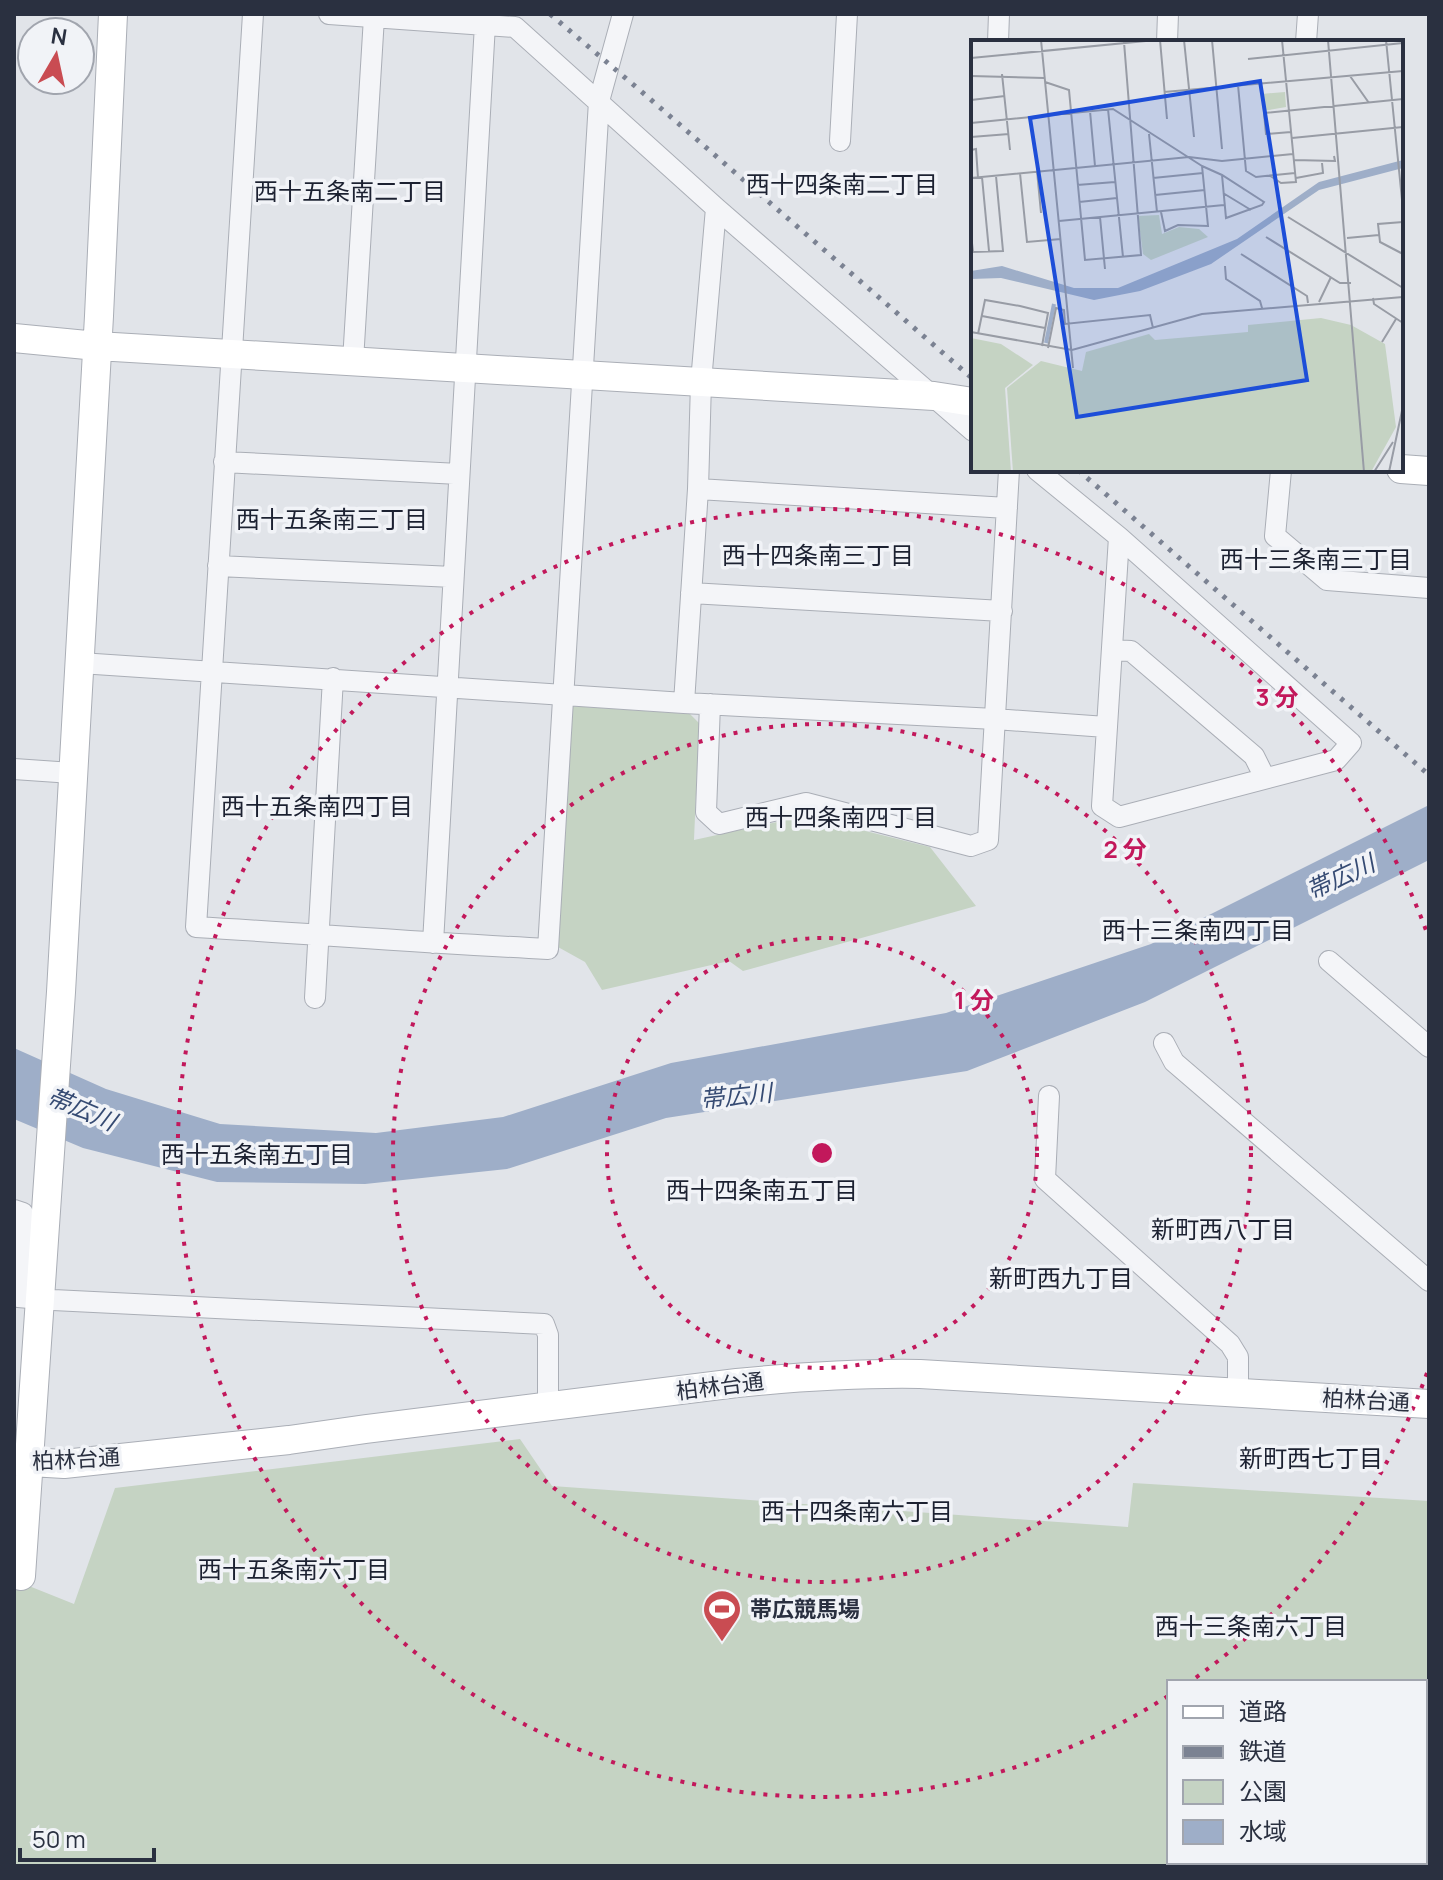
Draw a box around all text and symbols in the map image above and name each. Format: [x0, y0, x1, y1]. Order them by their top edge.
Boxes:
north arrow [16, 16, 96, 96]
text: N [49, 20, 69, 52]
inset map [971, 40, 1403, 472]
district label: 西十四条南二丁目 [746, 167, 938, 200]
district label: 西十五条南二丁目 [254, 174, 446, 207]
district label: 西十五条南三丁目 [236, 502, 428, 535]
district label: 西十四条南三丁目 [722, 538, 914, 571]
district label: 西十三条南三丁目 [1220, 542, 1412, 575]
text: 3 分 [1256, 680, 1298, 713]
district label: 西十五条南四丁目 [221, 789, 413, 822]
district label: 西十四条南四丁目 [745, 800, 937, 833]
text: 2 分 [1103, 832, 1147, 865]
water label: 帯広川 [1300, 845, 1382, 906]
district label: 西十三条南四丁目 [1102, 913, 1294, 946]
text: 1 分 [954, 983, 994, 1016]
water label: 帯広川 [698, 1075, 777, 1115]
water label: 帯広川 [42, 1079, 124, 1138]
district label: 西十五条南五丁目 [161, 1137, 353, 1170]
centre of rings [808, 1139, 836, 1167]
district label: 西十四条南五丁目 [666, 1173, 858, 1206]
district label: 新町西八丁目 [1151, 1212, 1295, 1245]
district label: 新町西九丁目 [989, 1261, 1133, 1294]
street label: 柏林台通 [674, 1366, 766, 1406]
street label: 柏林台通 [1321, 1383, 1411, 1417]
district label: 新町西七丁目 [1239, 1441, 1383, 1474]
street label: 柏林台通 [31, 1442, 121, 1476]
district label: 西十四条南六丁目 [761, 1494, 953, 1527]
district label: 西十五条南六丁目 [198, 1552, 390, 1585]
sports icon: 帯広競馬場 [701, 1588, 743, 1643]
place label: 帯広競馬場 [750, 1594, 860, 1624]
district label: 西十三条南六丁目 [1155, 1609, 1347, 1642]
legend [1167, 1680, 1427, 1864]
text: 道路 [1239, 1694, 1287, 1727]
text: 鉄道 [1239, 1734, 1287, 1767]
text: 公園 [1239, 1774, 1287, 1807]
scale bar [20, 1812, 154, 1862]
text: 水域 [1239, 1814, 1287, 1847]
text: 50 m [32, 1822, 86, 1855]

